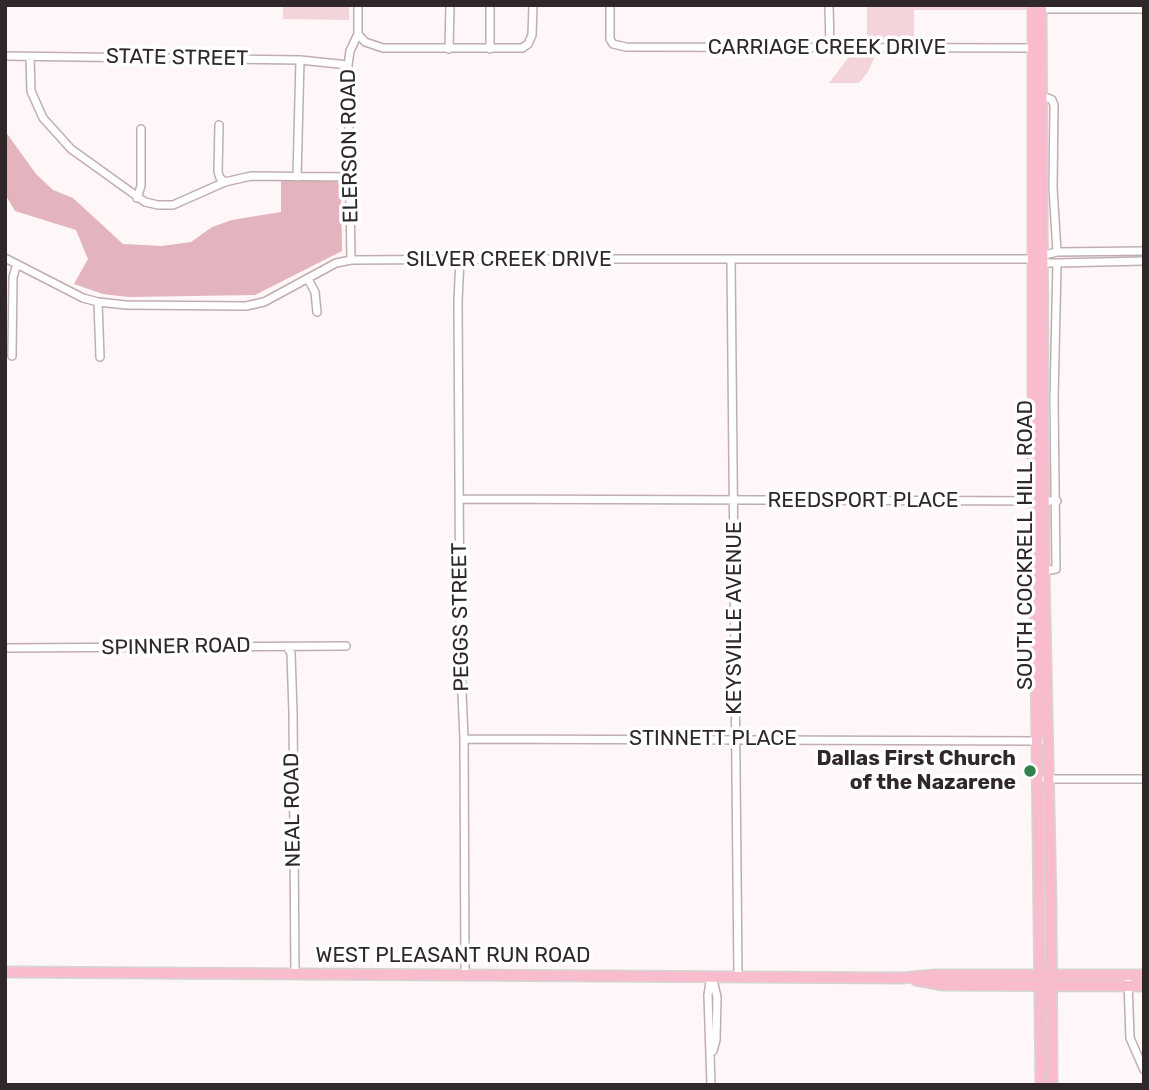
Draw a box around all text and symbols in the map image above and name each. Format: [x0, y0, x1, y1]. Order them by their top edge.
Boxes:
street label: CARRIAGE CREEK DRIVE [708, 35, 946, 61]
street label: STATE STREET [106, 44, 248, 72]
street label: ELERSON ROAD [336, 69, 364, 223]
street label: SILVER CREEK DRIVE [406, 247, 612, 273]
street label: SOUTH COCKRELL HILL ROAD [1013, 400, 1039, 690]
street label: REEDSPORT PLACE [767, 488, 959, 514]
street label: KEYSVILLE AVENUE [722, 521, 748, 715]
street label: PEGGS STREET [447, 542, 475, 692]
street label: SPINNER ROAD [101, 633, 251, 661]
street label: STINNETT PLACE [629, 726, 797, 752]
place label: Dallas First Church of the Nazarene [816, 746, 1016, 796]
street label: NEAL ROAD [279, 752, 307, 868]
marker: Dallas First Church of the Nazarene [1022, 763, 1038, 779]
street label: WEST PLEASANT RUN ROAD [316, 943, 590, 969]

